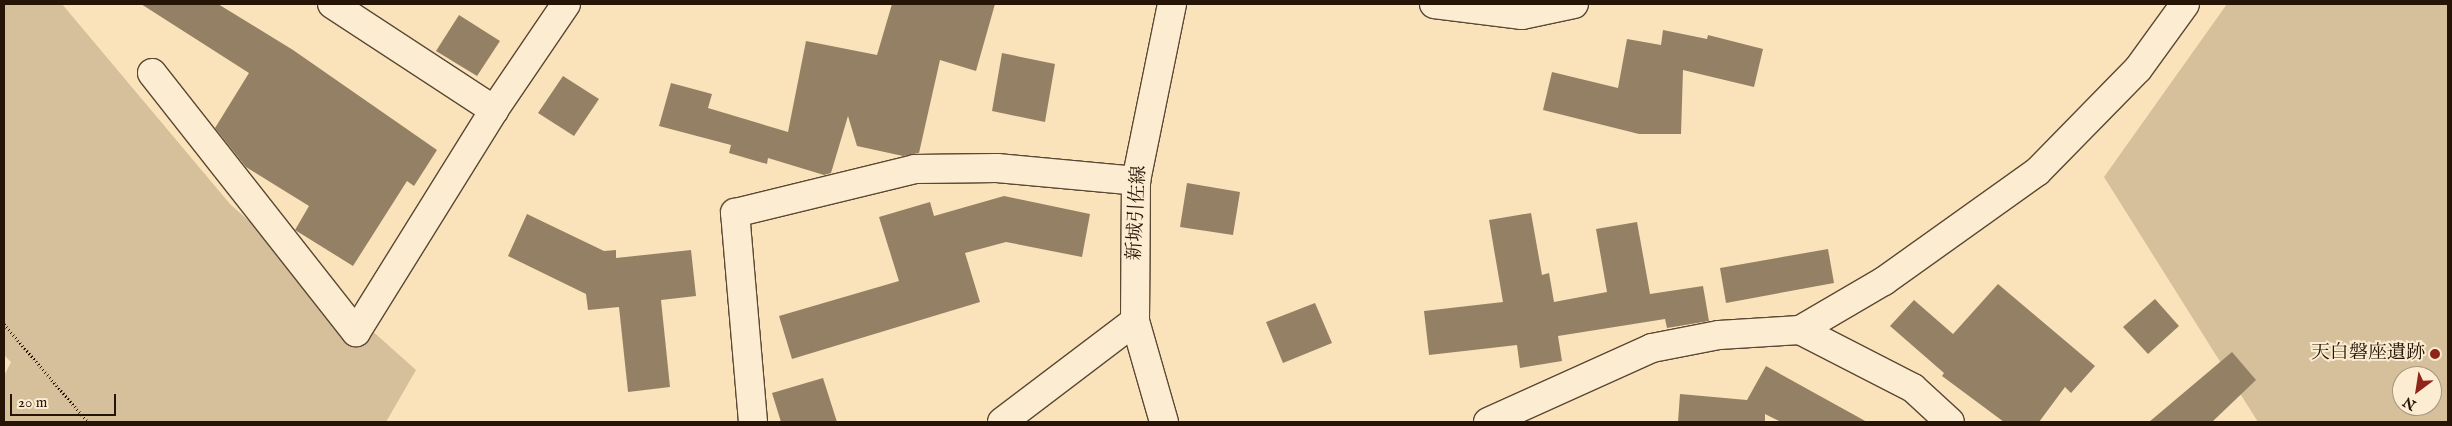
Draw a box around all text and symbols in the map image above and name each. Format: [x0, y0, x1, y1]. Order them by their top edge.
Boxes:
street label: 新城引佐線 [1124, 165, 1152, 261]
place label: 天白磐座遺跡 [2311, 343, 2425, 365]
marker: 天白磐座遺跡 [2429, 348, 2441, 360]
north arrow [2392, 366, 2442, 416]
scale bar [12, 384, 119, 416]
text: N [2400, 392, 2420, 414]
text: 20 m [18, 393, 47, 412]

